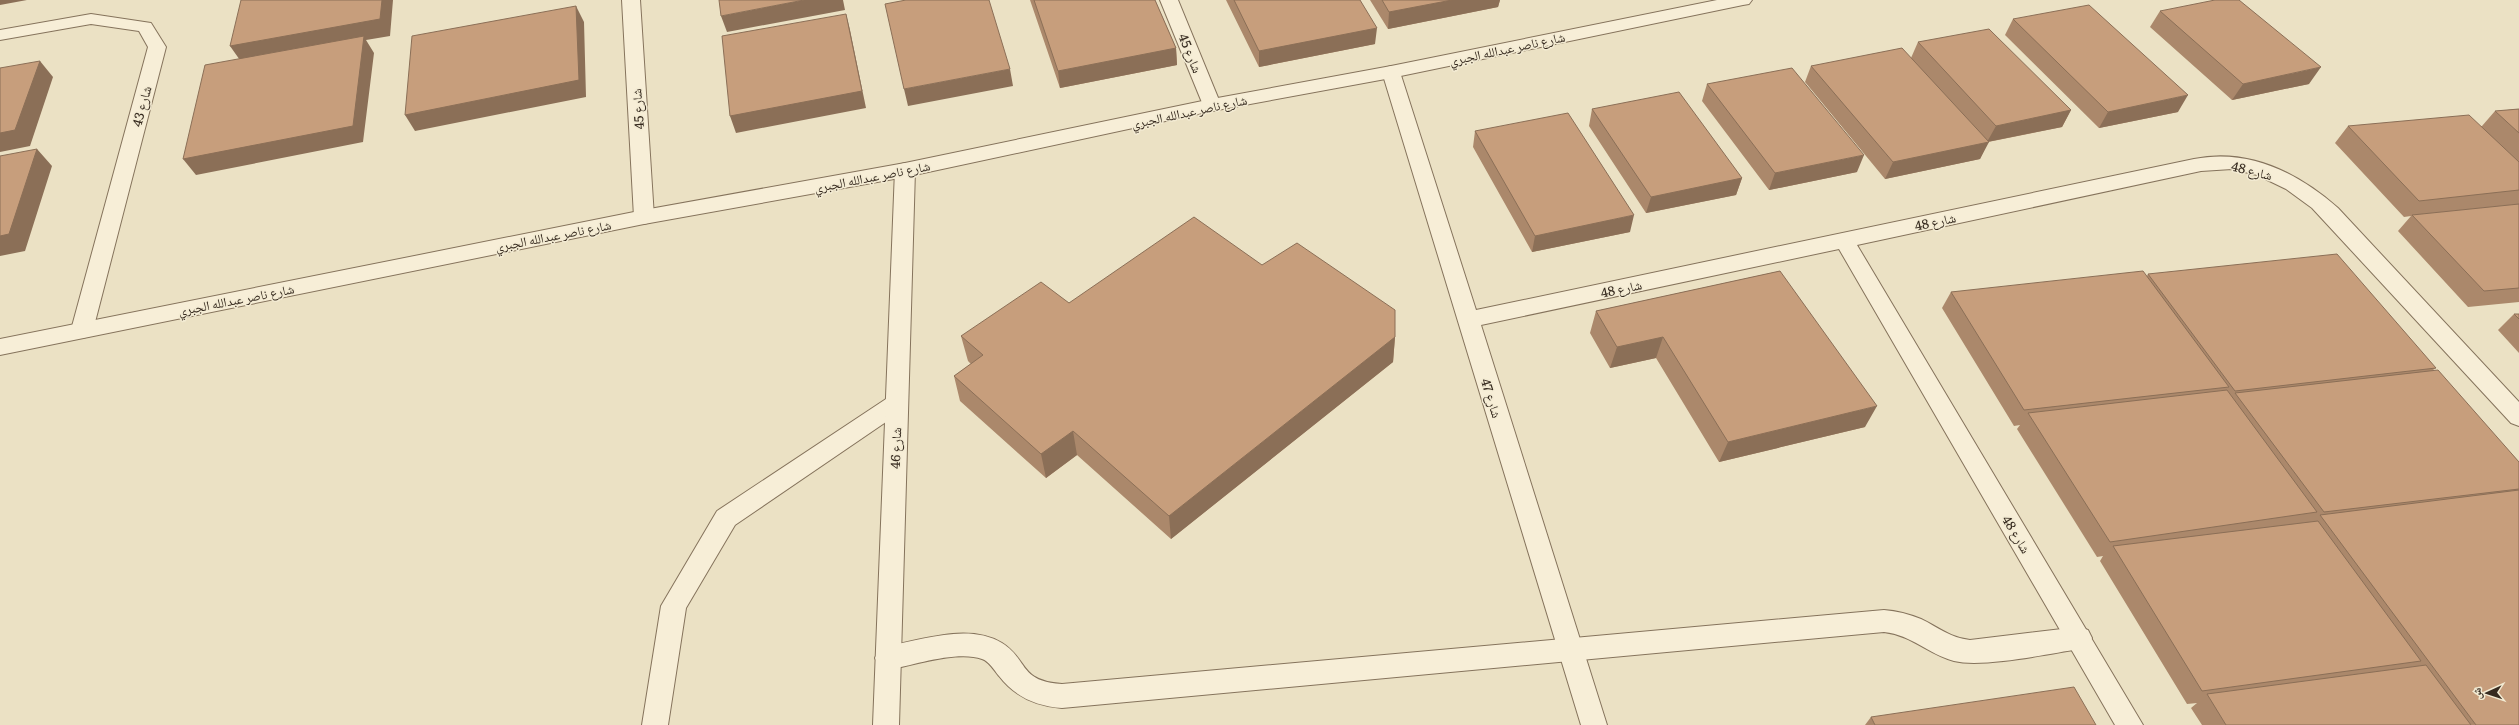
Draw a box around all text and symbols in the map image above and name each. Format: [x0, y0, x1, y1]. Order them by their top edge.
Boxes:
street label: شارع ناصر عبدالله الجبري [1447, 26, 1567, 72]
street label: شارع 45 [1174, 30, 1208, 76]
street label: شارع 43 [126, 83, 157, 129]
street label: شارع 45 [626, 88, 649, 130]
street label: شارع ناصر عبدالله الجبري [1129, 89, 1249, 135]
street label: شارع ناصر عبدالله الجبري [812, 155, 932, 199]
street label: شارع 48 [2229, 156, 2275, 185]
street label: شارع 48 [1913, 207, 1958, 236]
street label: شارع ناصر عبدالله الجبري [493, 214, 613, 258]
street label: شارع 48 [1599, 274, 1644, 303]
street label: شارع ناصر عبدالله الجبري [176, 278, 296, 322]
street label: شارع 47 [1476, 376, 1507, 421]
street label: شارع 46 [885, 427, 906, 469]
street label: شارع 48 [1997, 511, 2036, 557]
north arrow [2467, 673, 2507, 713]
text: ش [2468, 687, 2485, 700]

